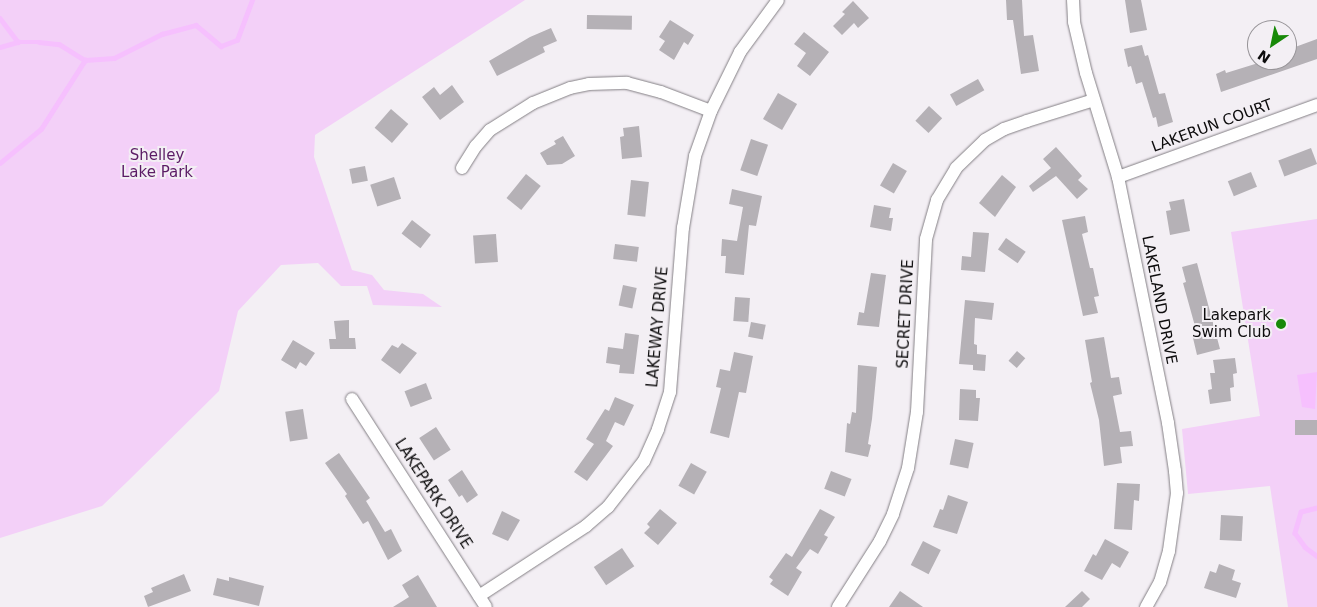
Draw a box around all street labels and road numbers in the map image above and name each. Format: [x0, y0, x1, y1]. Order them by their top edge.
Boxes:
street label: LAKERUN COURT [1149, 96, 1275, 156]
street label: LAKELAND DRIVE [1138, 234, 1180, 366]
street label: SECRET DRIVE [894, 259, 918, 369]
street label: LAKEWAY DRIVE [644, 266, 672, 388]
street label: LAKEPARK DRIVE [391, 436, 475, 552]

